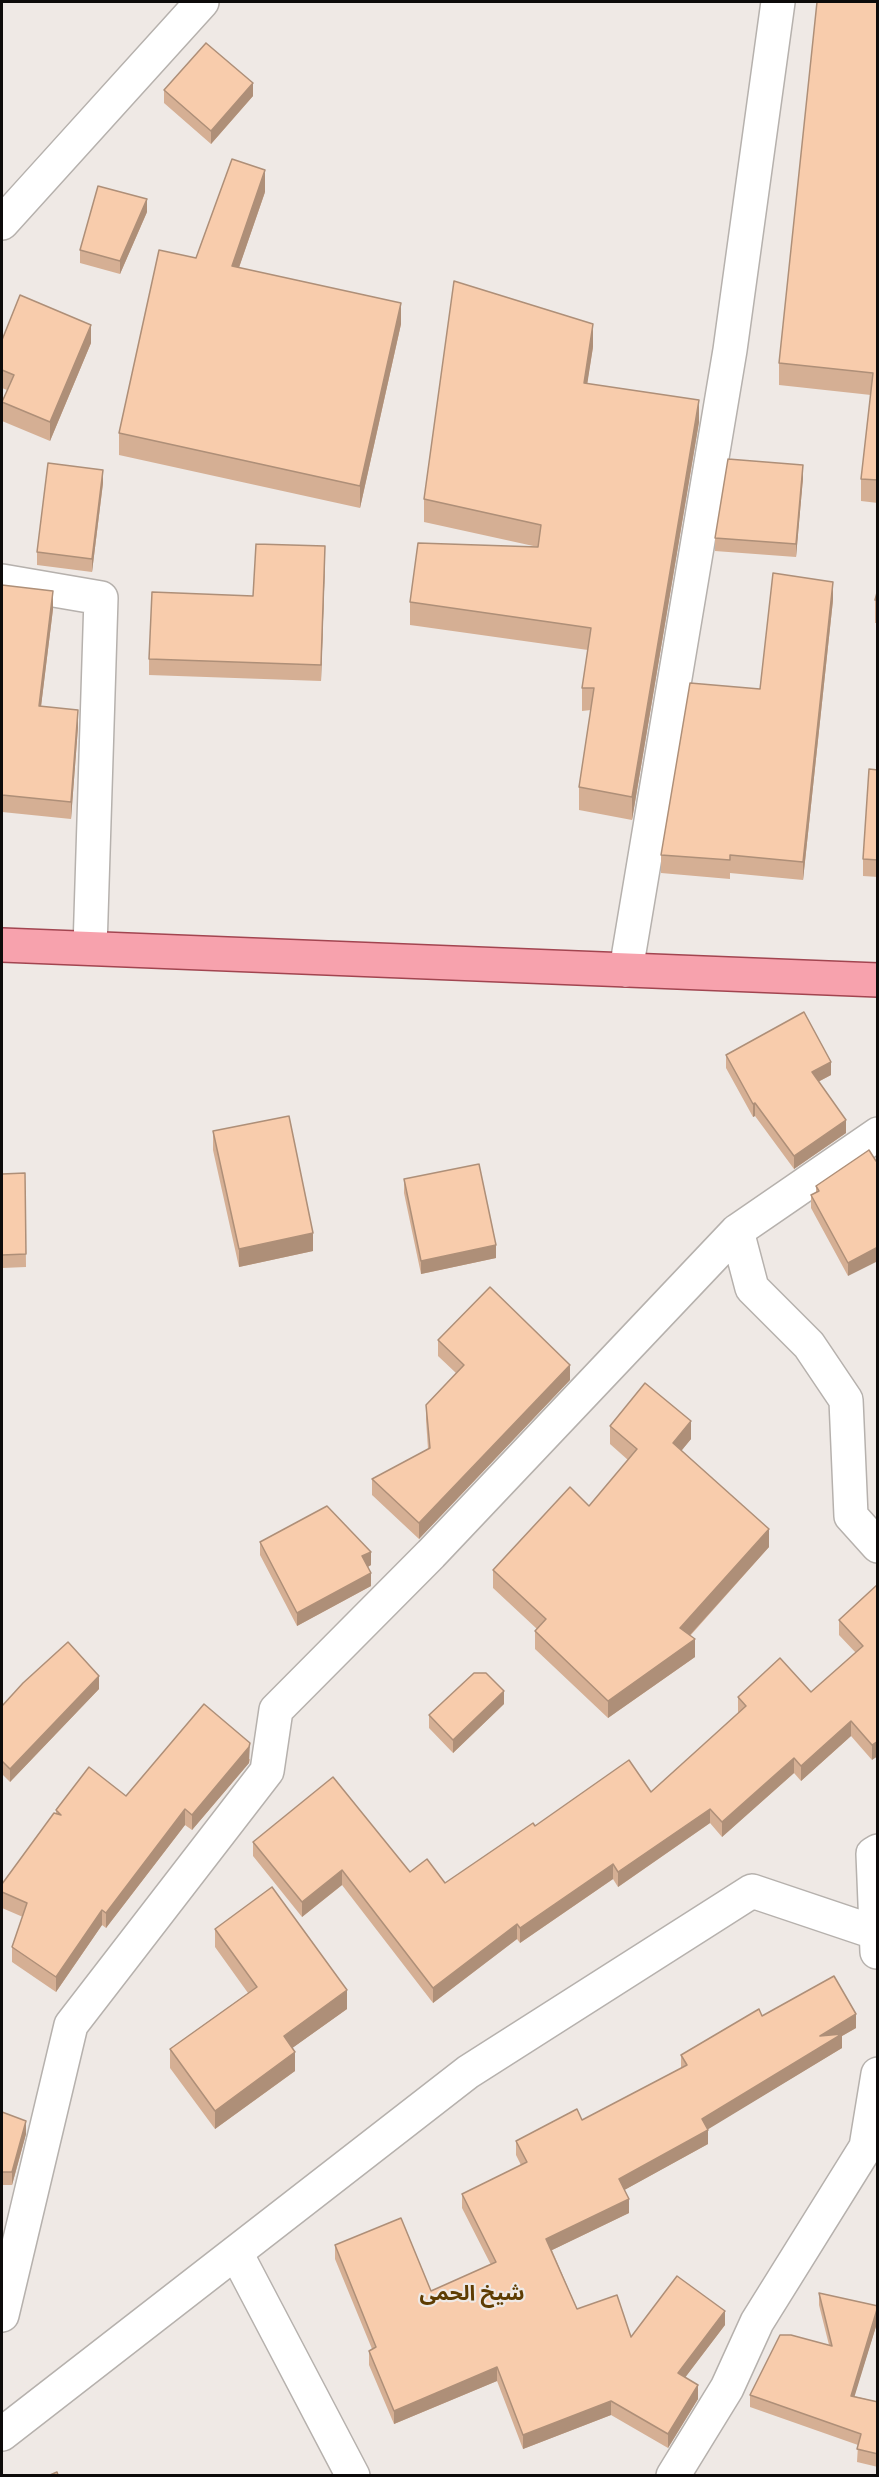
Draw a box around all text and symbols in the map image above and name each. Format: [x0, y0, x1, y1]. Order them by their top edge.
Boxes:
district label: شيخ الحمى [420, 2281, 524, 2307]

